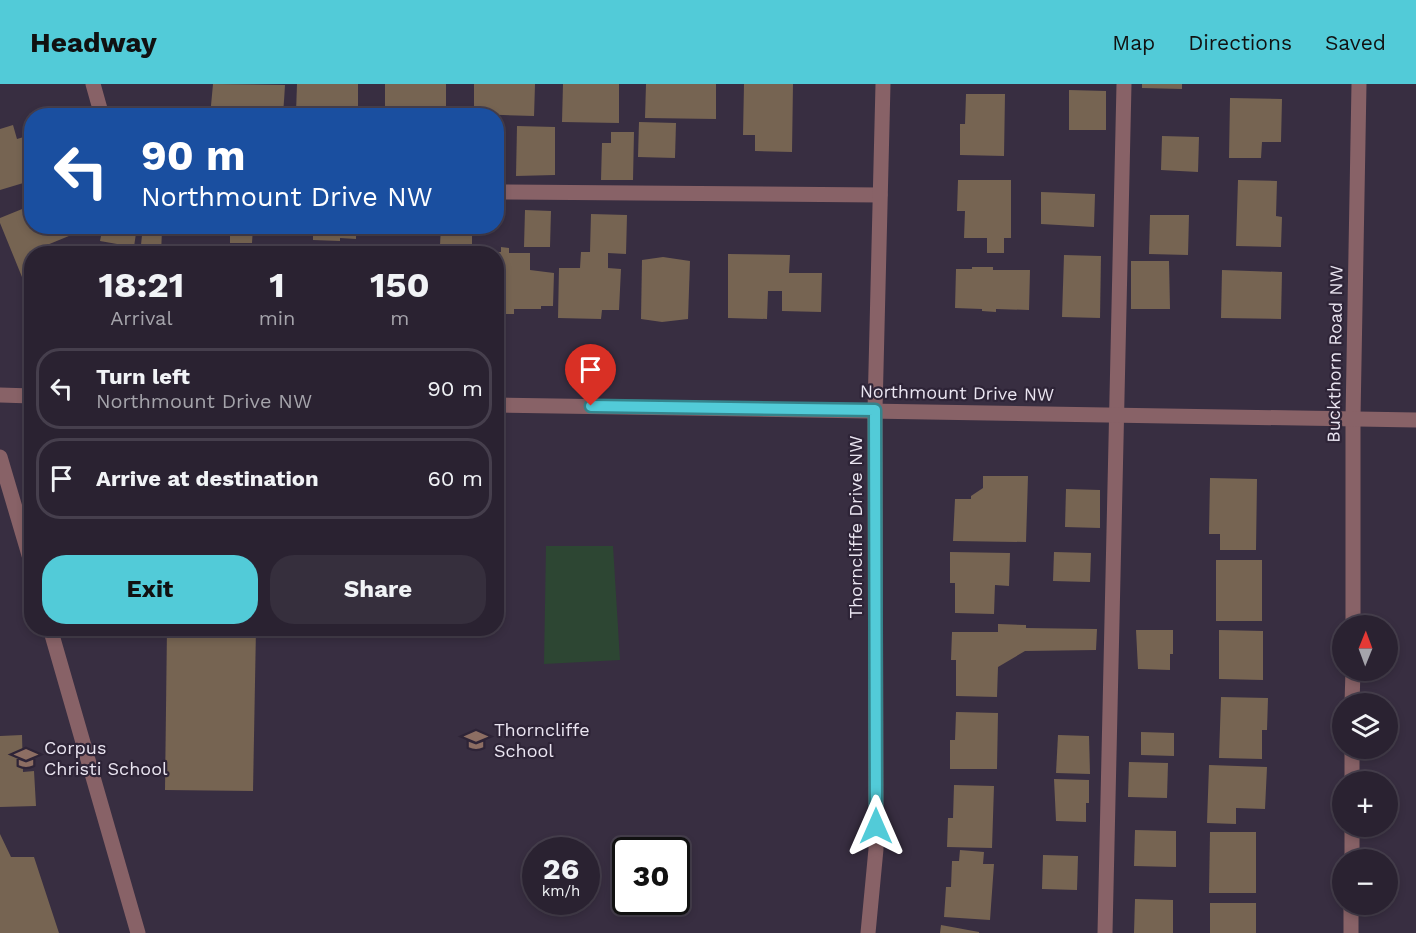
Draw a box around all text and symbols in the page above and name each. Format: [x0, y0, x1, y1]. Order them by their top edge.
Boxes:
text: Headway [30, 26, 157, 59]
text: Map [1112, 30, 1155, 55]
text: Directions [1188, 30, 1292, 55]
text: Saved [1325, 30, 1386, 55]
text: 90 m [141, 131, 245, 180]
icon: left [42, 132, 120, 210]
text: Northmount Drive NW [141, 181, 433, 213]
text: 18:21 [98, 264, 184, 306]
text: 1 [269, 264, 285, 306]
text: 150 [370, 264, 430, 306]
street label: Buckthorn Road NW [1322, 265, 1347, 443]
text: Arrival [110, 306, 173, 330]
text: min [259, 306, 295, 330]
text: m [390, 306, 409, 330]
pin [565, 344, 616, 406]
icon: arrive [574, 353, 607, 386]
text: Turn left [96, 364, 190, 389]
icon: left [45, 372, 78, 405]
text: 90 m [427, 376, 483, 401]
street label: Northmount Drive NW [860, 380, 1054, 405]
text: Northmount Drive NW [96, 389, 312, 413]
street label: Thorncliffe Drive NW [845, 435, 866, 619]
icon: arrive [45, 462, 78, 495]
text: Arrive at destination [96, 466, 319, 491]
text: 60 m [427, 466, 483, 491]
button: Exit [42, 555, 258, 624]
button: Share [270, 555, 486, 624]
north arrow [1332, 615, 1398, 681]
map controls [1332, 615, 1398, 915]
button: layers [1332, 693, 1398, 759]
place label: Thorncliffe School [494, 719, 590, 761]
school or university icon: Thorncliffe School [463, 727, 489, 753]
place label: Corpus Christi School [44, 737, 168, 779]
school or university icon: Corpus Christi School [13, 745, 39, 771]
button: + [1332, 771, 1398, 837]
position arrow [844, 794, 908, 858]
speed limit sign: 30 [612, 837, 690, 915]
button: − [1332, 849, 1398, 915]
text: 26 [543, 851, 579, 886]
text: km/h [542, 882, 580, 900]

